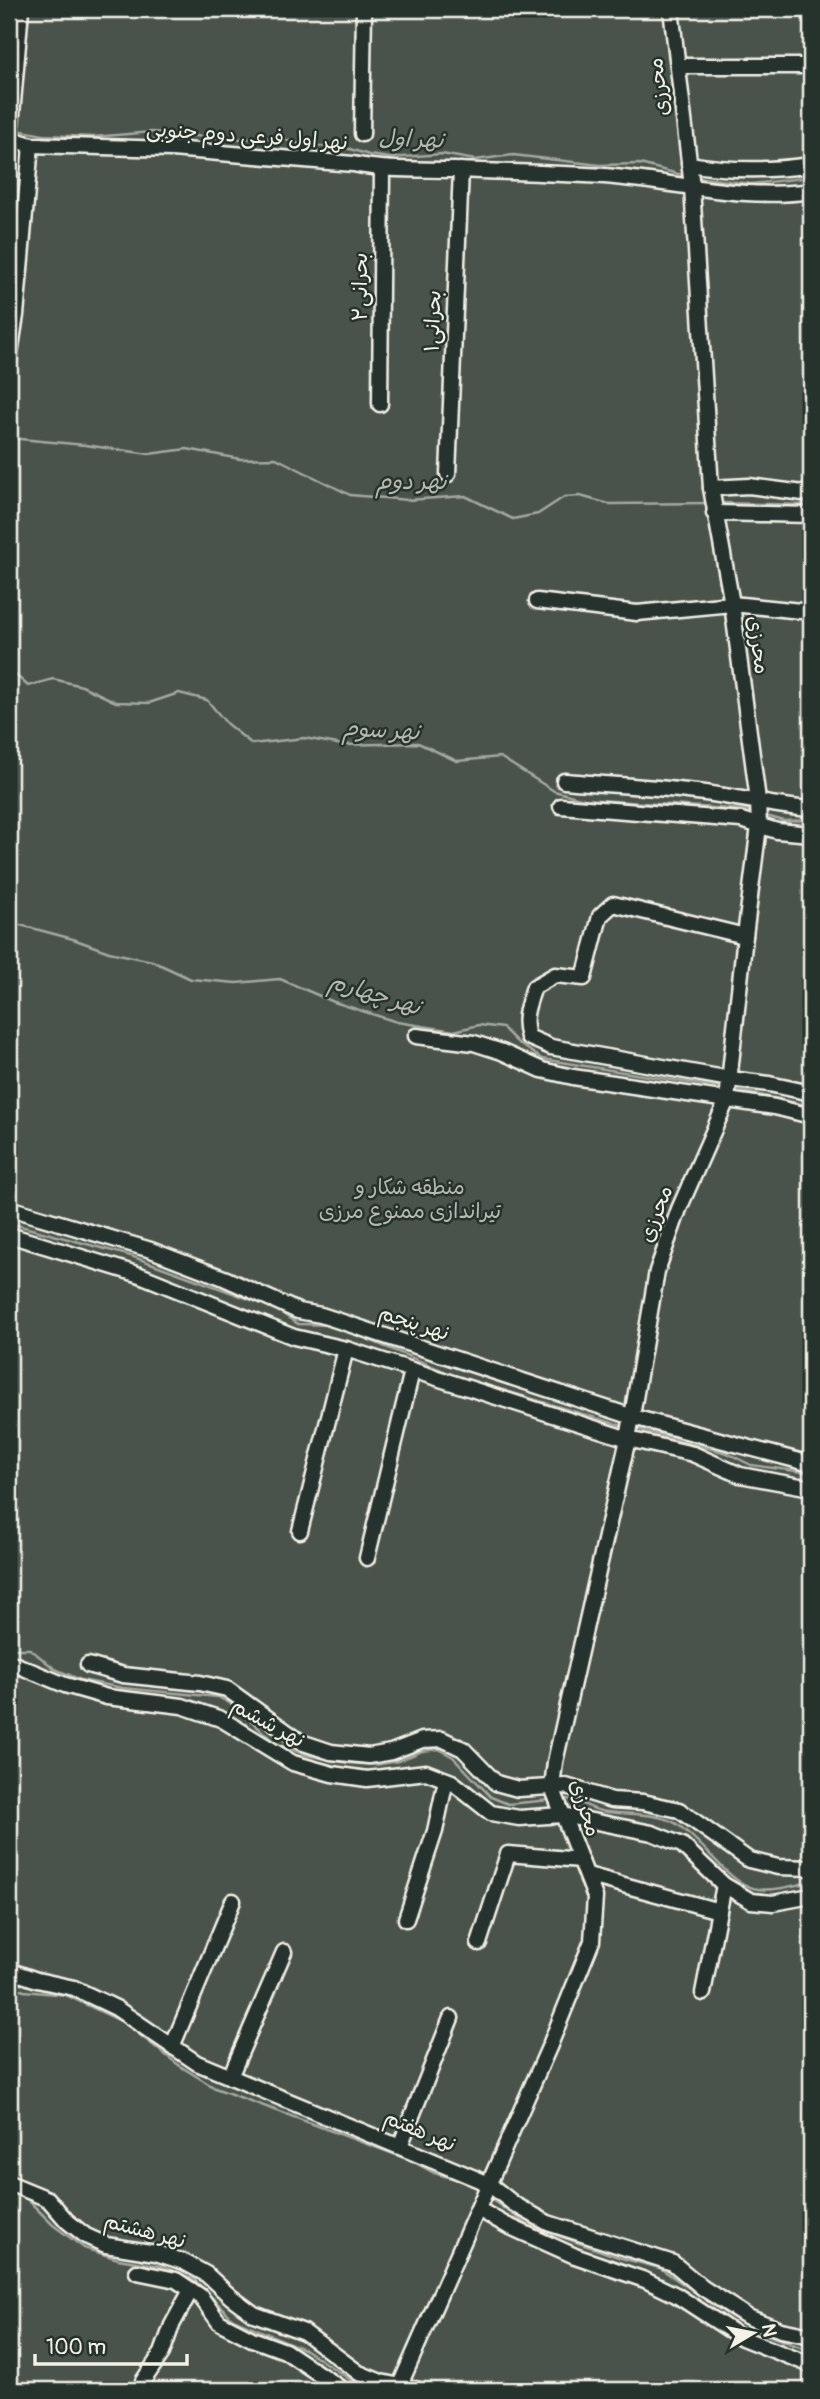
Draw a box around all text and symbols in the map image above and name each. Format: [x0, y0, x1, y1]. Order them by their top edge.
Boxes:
street label: محرزی [642, 56, 676, 118]
street label: نهر اول فرعی دوم جنوبی [145, 115, 349, 159]
water label: نهر اول [378, 123, 446, 155]
street label: بحرانی۲ [347, 253, 374, 321]
street label: بحرانی۱ [418, 290, 448, 352]
water label: نهر دوم [375, 467, 449, 499]
street label: محرزی [741, 614, 775, 676]
water label: نهر سوم [341, 713, 423, 750]
water label: نهر چهارم [325, 966, 426, 1025]
park label: منطقه شکار و تیراندازی ممنوع مرزی [319, 1174, 502, 1226]
street label: محرزی [633, 1182, 679, 1246]
street label: نهر پنجم [375, 1299, 453, 1349]
street label: نهر ششم [225, 1692, 310, 1756]
street label: محرزی [563, 1776, 607, 1840]
street label: نهر هفتم [379, 2104, 460, 2160]
street label: نهر هشتم [101, 2207, 189, 2257]
north arrow [718, 2298, 788, 2368]
scale bar [35, 2322, 187, 2366]
text: N [756, 2322, 782, 2339]
text: 100 m [46, 2334, 106, 2361]

